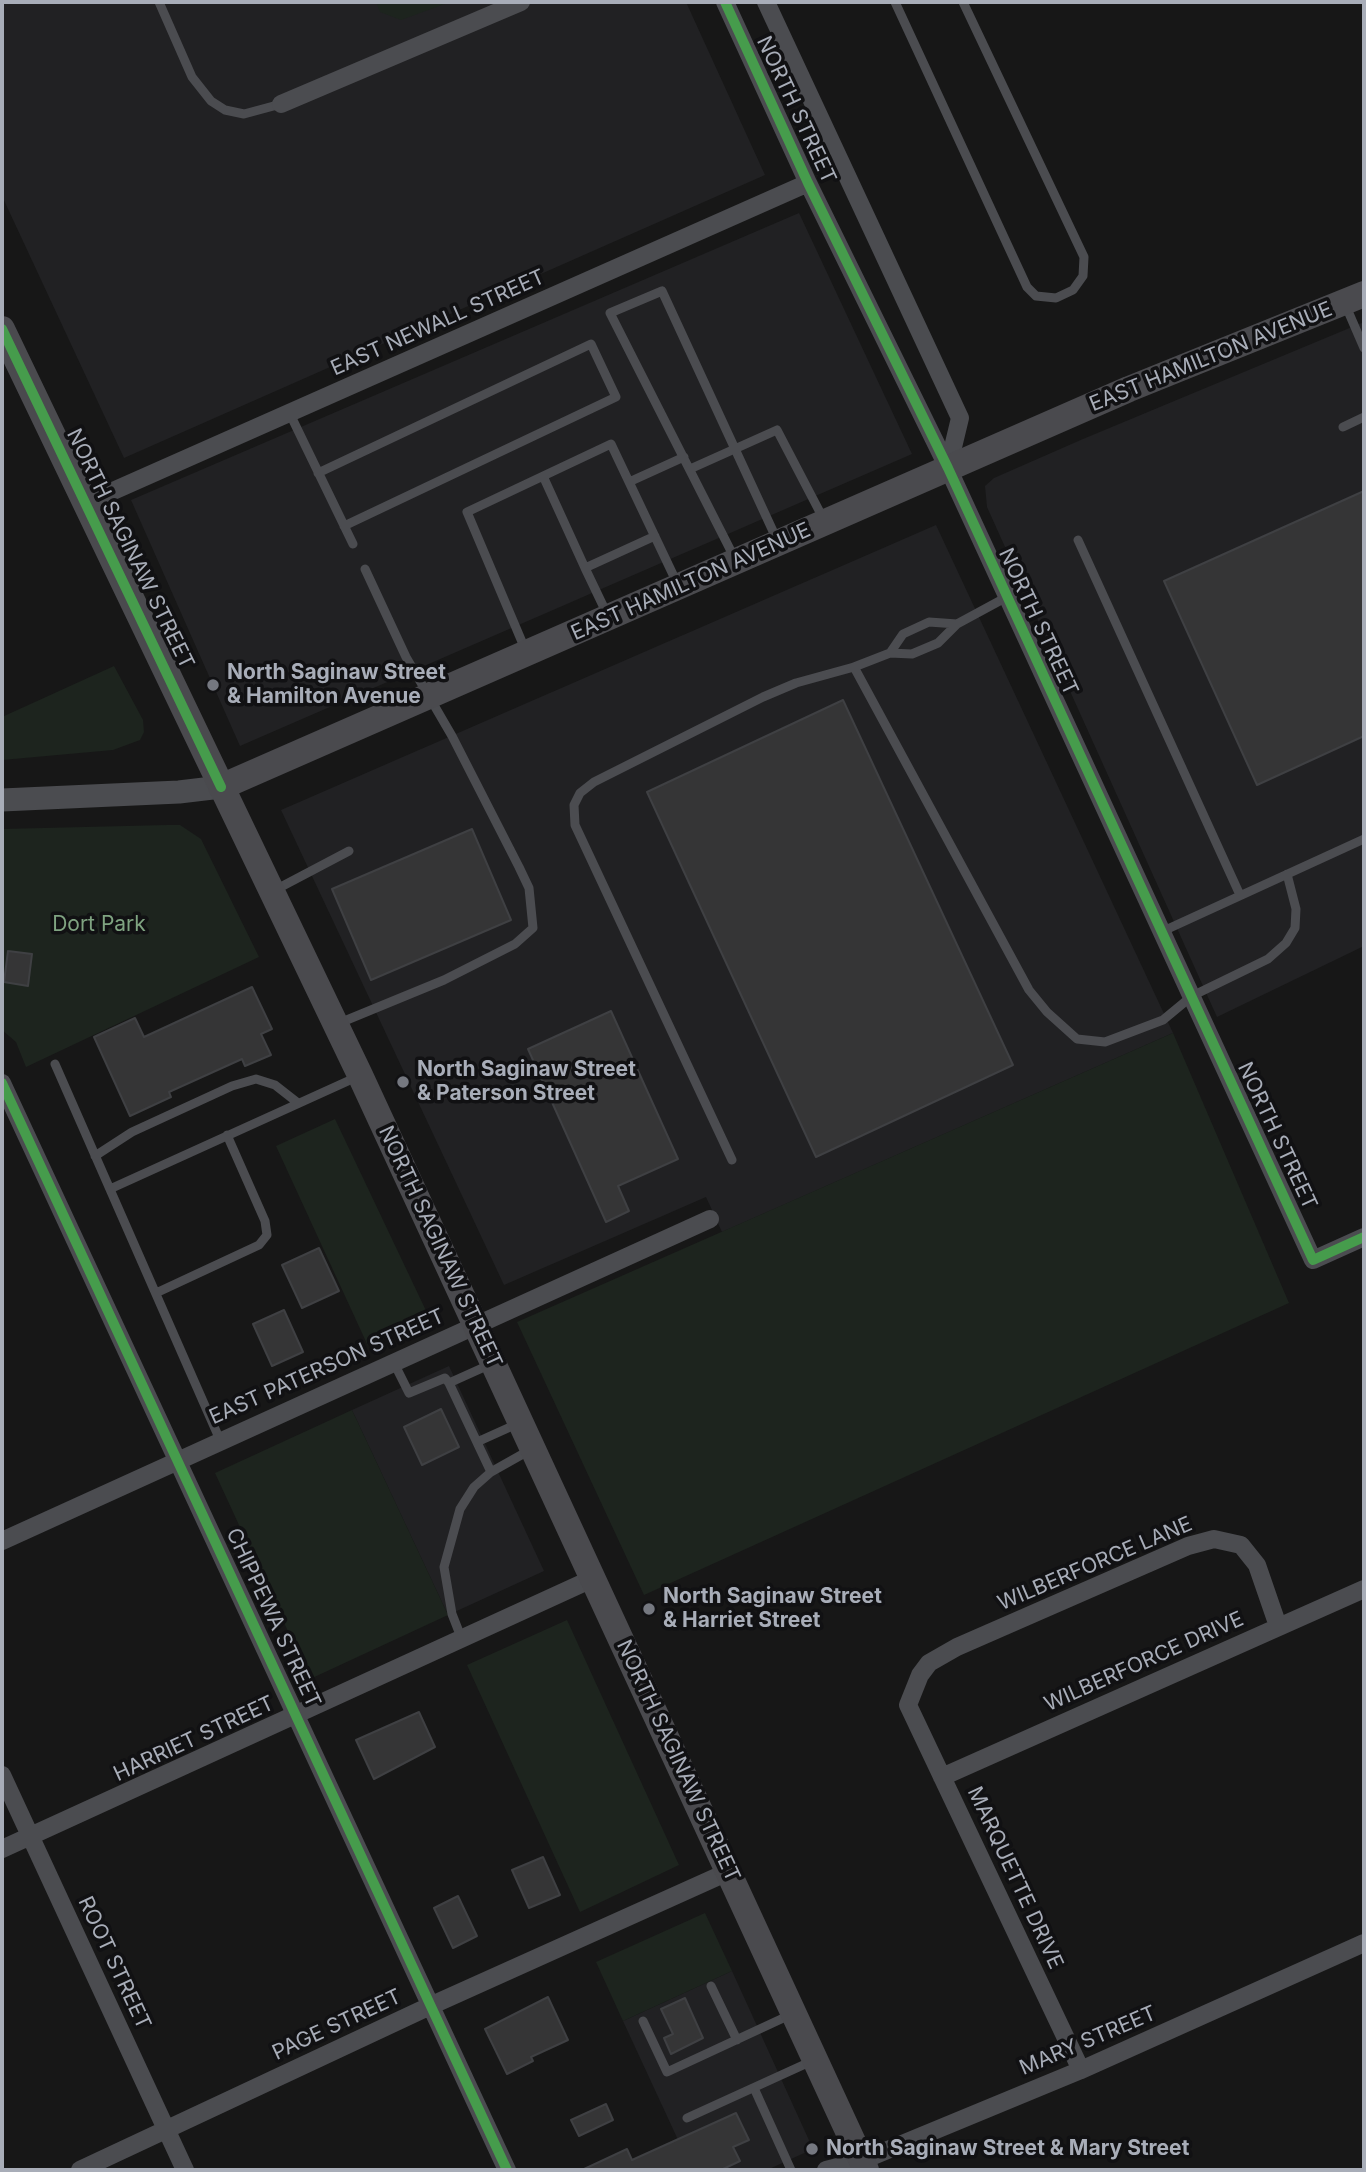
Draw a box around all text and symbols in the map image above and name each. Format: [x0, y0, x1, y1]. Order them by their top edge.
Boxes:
street label: NORTH STREET [751, 32, 841, 188]
street label: EAST NEWALL STREET [327, 264, 549, 382]
street label: EAST HAMILTON AVENUE [1086, 297, 1336, 417]
street label: NORTH SAGINAW STREET [61, 425, 199, 673]
street label: EAST HAMILTON AVENUE [567, 518, 815, 646]
street label: NORTH STREET [993, 544, 1083, 700]
place label: North Saginaw Street & Hamilton Avenue [227, 660, 446, 710]
marker: North Saginaw Street & Hamilton Avenue [205, 677, 221, 693]
park label: Dort Park [52, 912, 146, 938]
place label: North Saginaw Street & Paterson Street [417, 1057, 636, 1107]
street label: NORTH STREET [1232, 1058, 1322, 1214]
marker: North Saginaw Street & Paterson Street [395, 1074, 411, 1090]
street label: NORTH SAGINAW STREET [373, 1122, 507, 1372]
street label: EAST PATERSON STREET [205, 1304, 449, 1430]
street label: WILBERFORCE LANE [994, 1512, 1196, 1616]
street label: CHIPPEWA STREET [220, 1524, 326, 1712]
place label: North Saginaw Street & Harriet Street [663, 1584, 882, 1634]
marker: North Saginaw Street & Harriet Street [641, 1601, 657, 1617]
street label: WILBERFORCE DRIVE [1041, 1607, 1247, 1717]
street label: NORTH SAGINAW STREET [611, 1636, 745, 1886]
street label: HARRIET STREET [110, 1691, 278, 1787]
street label: MARQUETTE DRIVE [962, 1783, 1068, 1973]
street label: ROOT STREET [72, 1893, 156, 2033]
street label: PAGE STREET [269, 1984, 405, 2066]
street label: MARY STREET [1016, 2001, 1160, 2081]
place label: North Saginaw Street & Mary Street [826, 2136, 1189, 2162]
marker: North Saginaw Street & Mary Street [804, 2141, 820, 2157]

